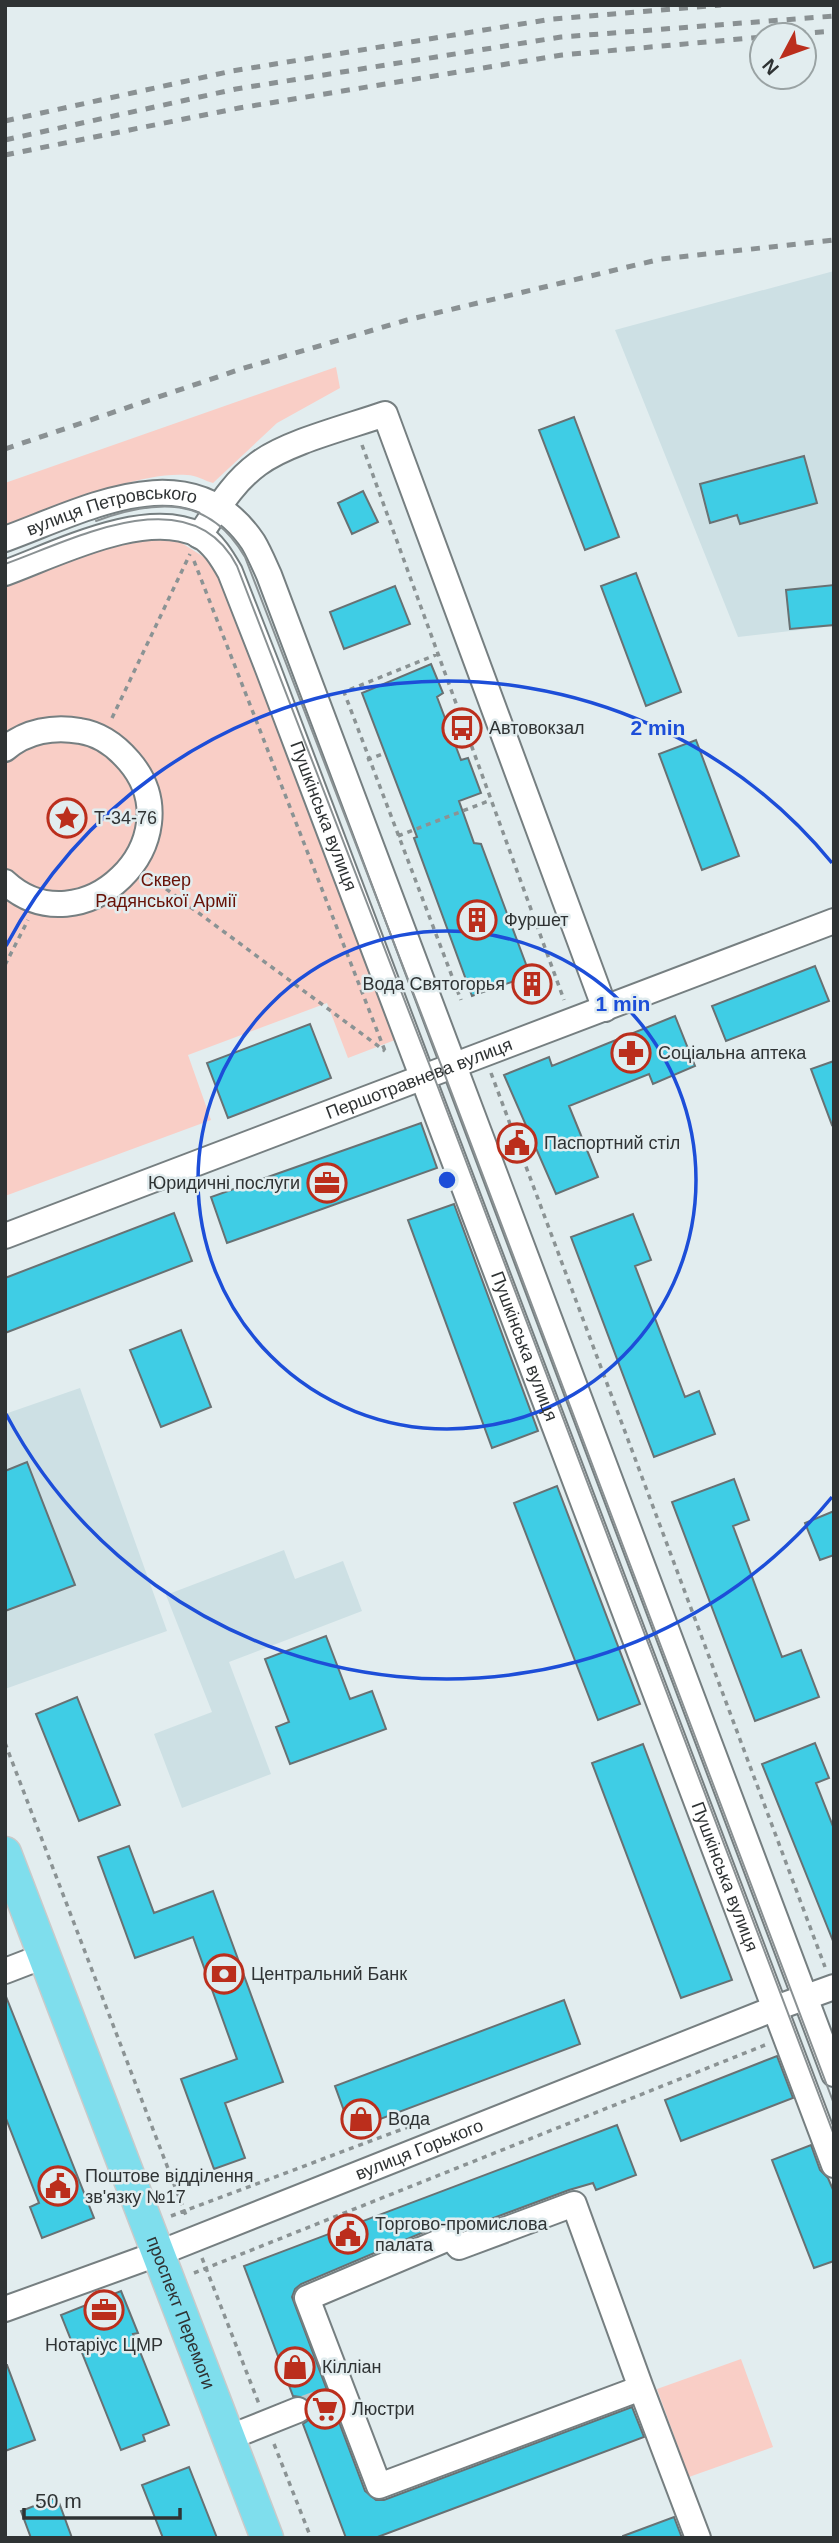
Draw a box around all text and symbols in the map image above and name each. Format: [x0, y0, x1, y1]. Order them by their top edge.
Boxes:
north arrow [748, 21, 818, 91]
text: N [758, 55, 783, 79]
street label: вулиця Петровського [24, 483, 200, 540]
bus stop icon: Автовокзал [441, 707, 483, 749]
text: 2 min [631, 716, 685, 739]
place label: Автовокзал [489, 718, 584, 738]
street label: Пушкінська вулиця [286, 738, 361, 894]
place icon: Т-34-76 [46, 797, 88, 839]
place label: Т-34-76 [94, 808, 157, 828]
park label: Сквер Радянської Армії [95, 870, 237, 911]
building icon: Фуршет [456, 899, 498, 941]
place label: Фуршет [504, 910, 569, 930]
building icon: Вода Святогорья [511, 963, 553, 1005]
place label: Вода Святогорья [362, 974, 505, 994]
text: 1 min [596, 992, 650, 1015]
pharmacy icon: Соціальна аптека [610, 1032, 652, 1074]
street label: Першотравнева вулиця [323, 1034, 515, 1123]
place label: Соціальна аптека [658, 1043, 807, 1063]
public building icon: Паспортний стіл [496, 1122, 538, 1164]
place label: Паспортний стіл [544, 1133, 680, 1153]
office icon: Юридичні послуги [306, 1162, 348, 1204]
centre of rings [435, 1168, 459, 1192]
place label: Юридичні послуги [148, 1173, 300, 1193]
street label: Пушкінська вулиця [487, 1269, 562, 1424]
street label: Пушкінська вулиця [688, 1799, 762, 1954]
bank icon: Центральний Банк [203, 1953, 245, 1995]
place label: Центральний Банк [251, 1964, 407, 1984]
shop icon: Вода [340, 2098, 382, 2140]
place label: Вода [388, 2109, 431, 2129]
street label: вулиця Горького [353, 2115, 486, 2184]
public building icon: Поштове відділення зв'язку №17 [37, 2165, 79, 2207]
place label: Поштове відділення зв'язку №17 [85, 2166, 254, 2207]
public building icon: Торгово-промислова палата [327, 2213, 369, 2255]
place label: Торгово-промислова палата [375, 2214, 548, 2255]
street label: проспект Перемоги [143, 2233, 219, 2392]
office icon: Нотаріус ЦМР [83, 2289, 125, 2331]
place label: Нотаріус ЦМР [45, 2335, 163, 2355]
shop icon: Кілліан [274, 2346, 316, 2388]
place label: Кілліан [322, 2357, 381, 2377]
supermarket icon: Люстри [304, 2388, 346, 2430]
place label: Люстри [352, 2399, 415, 2419]
scale bar [24, 2476, 180, 2520]
text: 50 m [35, 2489, 82, 2512]

